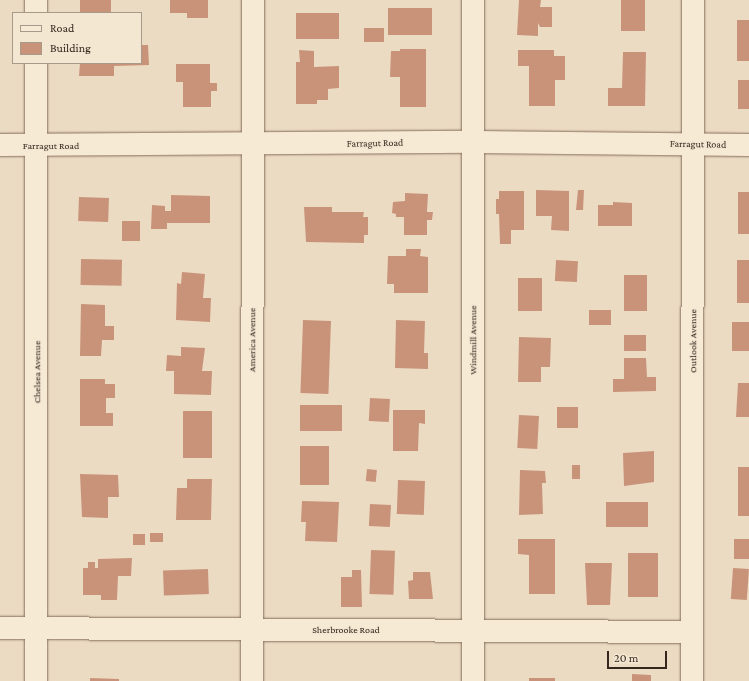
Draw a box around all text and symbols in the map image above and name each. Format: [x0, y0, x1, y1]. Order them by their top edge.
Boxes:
legend [12, 12, 142, 64]
text: Road [50, 21, 74, 35]
text: Building [50, 41, 91, 55]
street label: Farragut Road [347, 137, 403, 149]
street label: Farragut Road [670, 138, 726, 150]
street label: Farragut Road [23, 140, 79, 152]
street label: Windmill Avenue [467, 305, 479, 375]
street label: America Avenue [246, 308, 258, 372]
street label: Outlook Avenue [687, 309, 699, 373]
street label: Chelsea Avenue [31, 341, 43, 403]
street label: Sherbrooke Road [312, 624, 380, 636]
scale bar [609, 643, 669, 669]
text: 20 m [614, 651, 638, 665]

